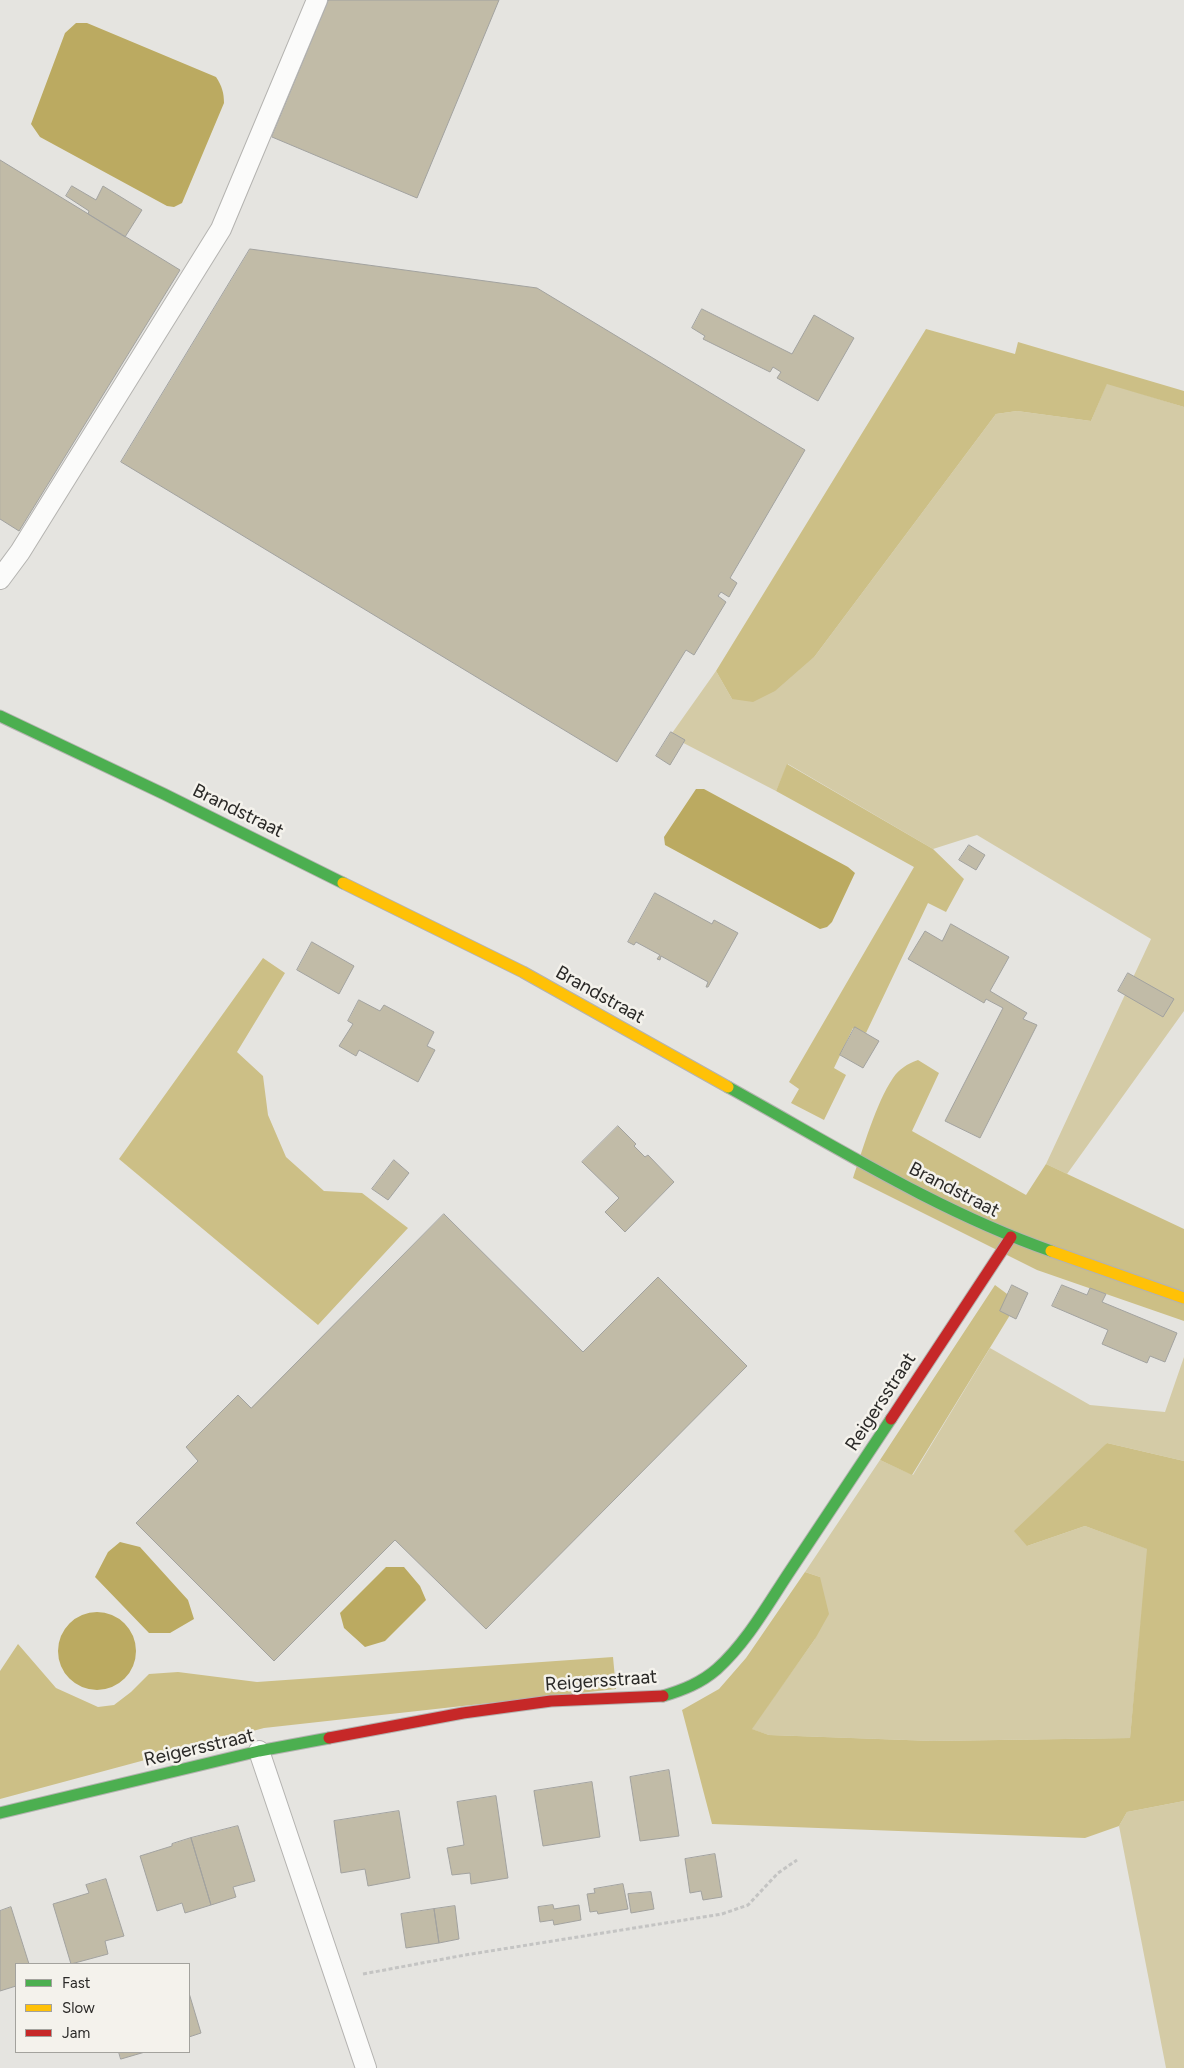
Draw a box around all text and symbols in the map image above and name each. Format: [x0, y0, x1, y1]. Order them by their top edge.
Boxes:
street label: Brandstraat [189, 779, 287, 843]
street label: Brandstraat [551, 961, 649, 1029]
street label: Brandstraat [905, 1157, 1003, 1223]
street label: Reigersstraat [841, 1349, 921, 1455]
street label: Reigersstraat [544, 1666, 658, 1696]
street label: Reigersstraat [142, 1724, 256, 1772]
legend [15, 1963, 190, 2053]
text: Fast [62, 1974, 90, 1992]
text: Slow [62, 1999, 95, 2017]
text: Jam [62, 2024, 90, 2042]

